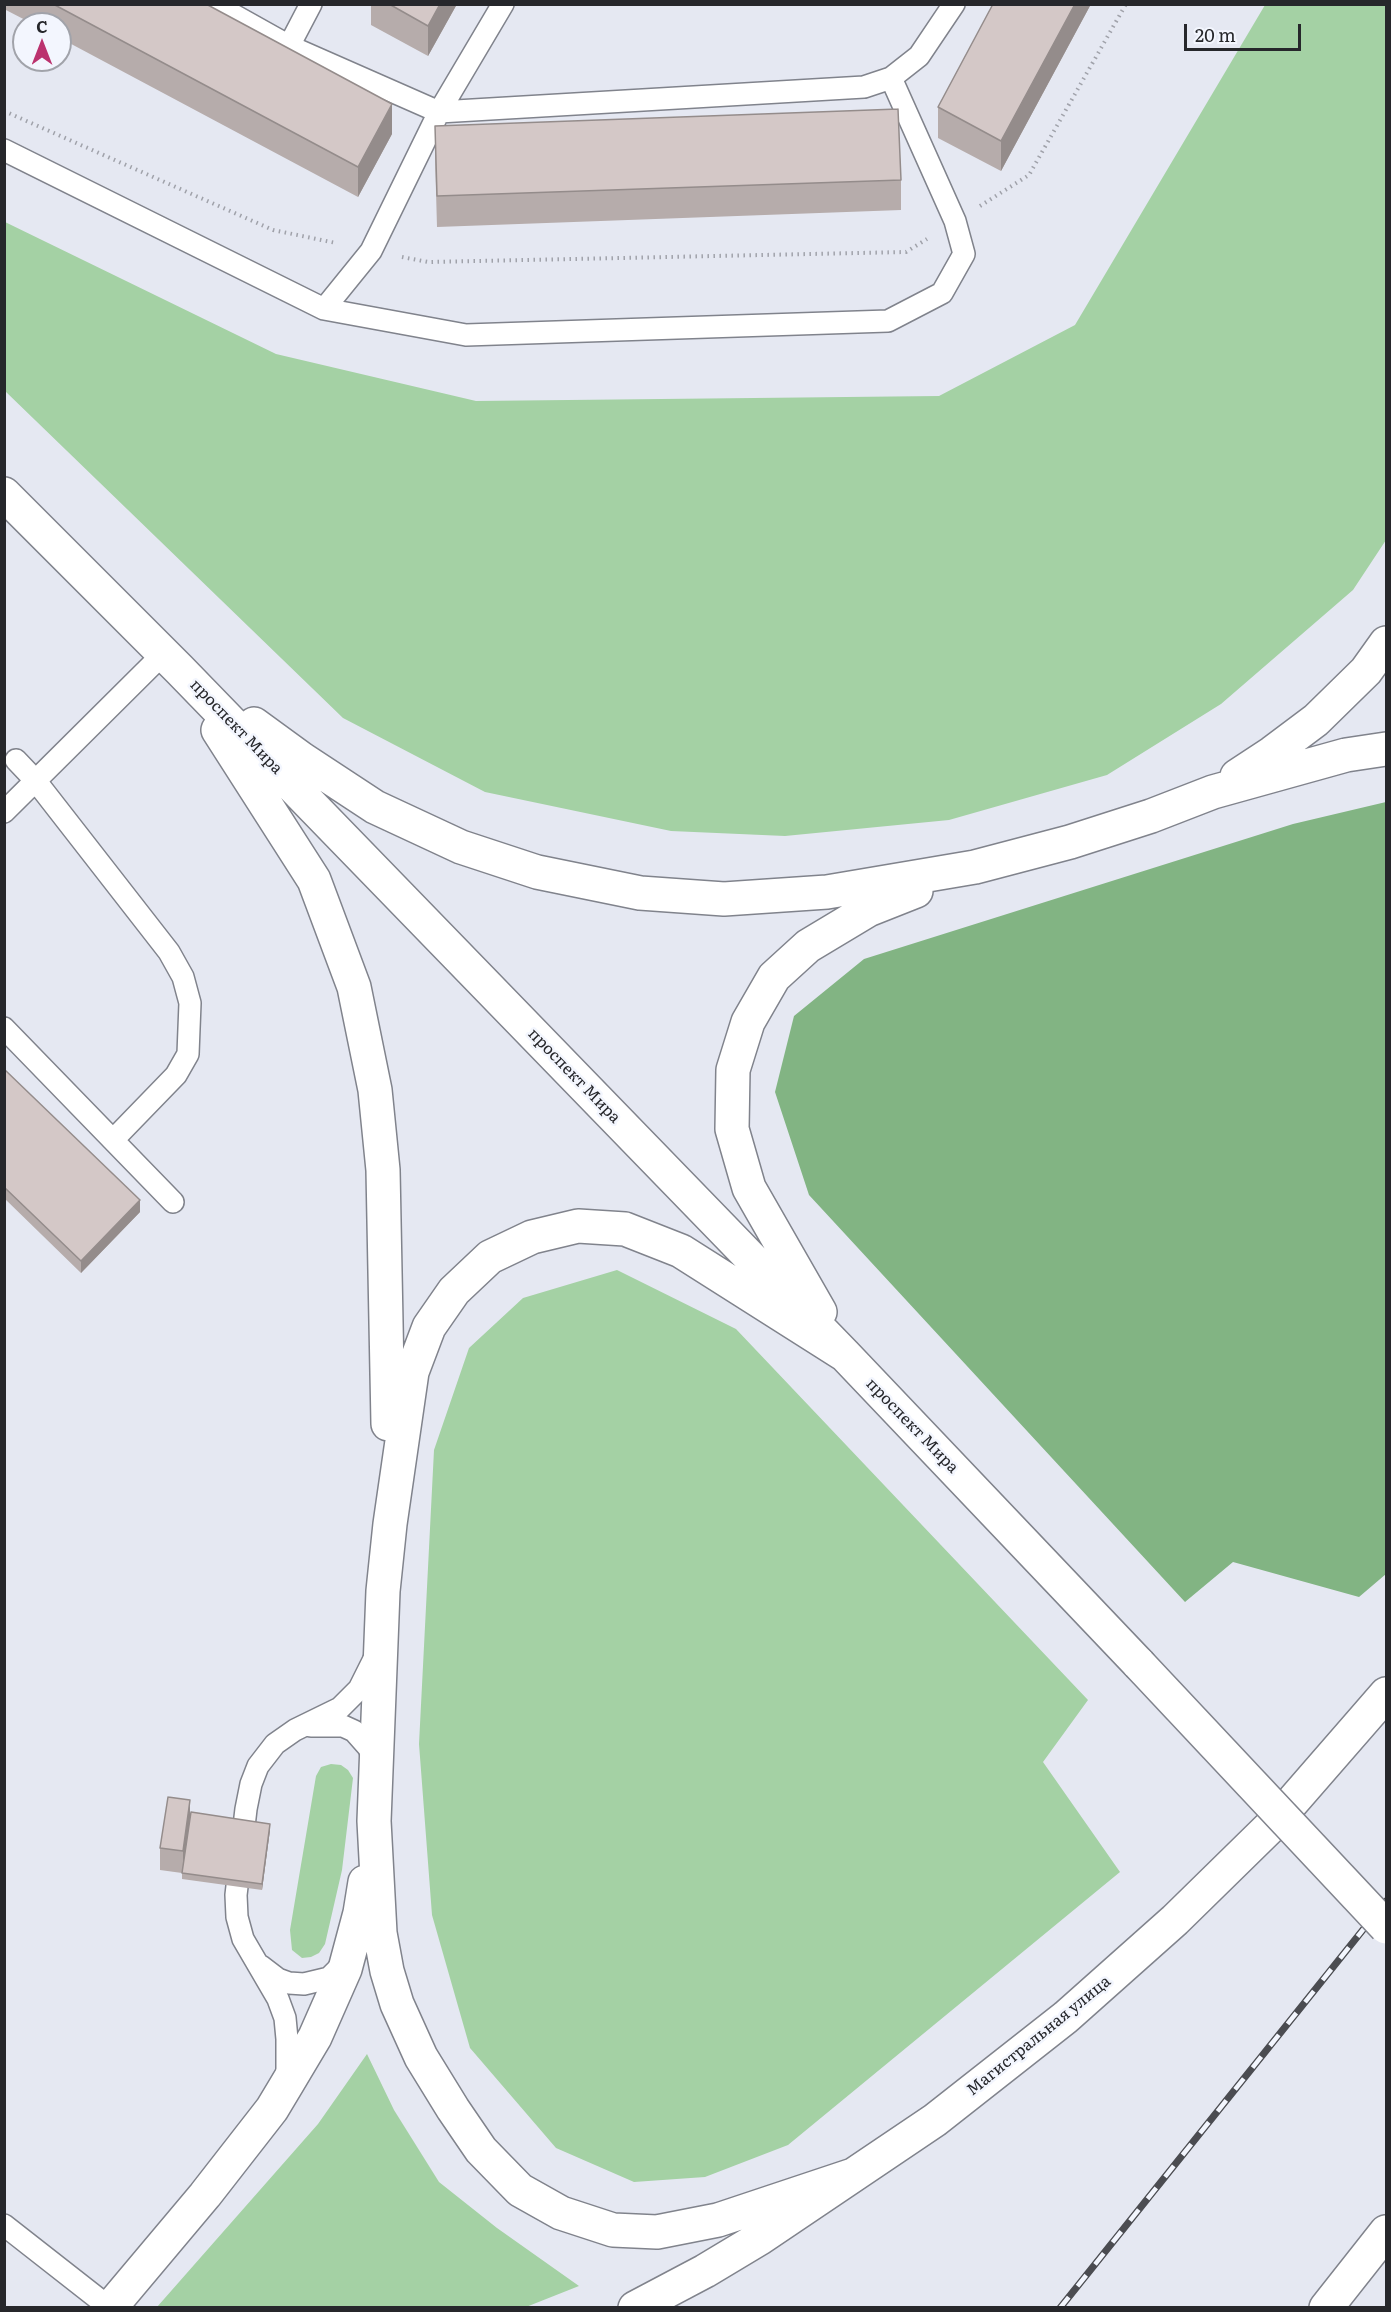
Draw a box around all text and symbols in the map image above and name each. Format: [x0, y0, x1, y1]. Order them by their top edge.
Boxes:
north arrow [12, 12, 72, 72]
scale bar [1187, 12, 1304, 50]
text: С [36, 14, 48, 38]
text: 20 m [1195, 21, 1236, 48]
street label: проспект Мира [186, 676, 286, 778]
street label: проспект Мира [524, 1025, 624, 1127]
street label: проспект Мира [862, 1375, 962, 1477]
street label: Магистральная улица [963, 1972, 1115, 2100]

